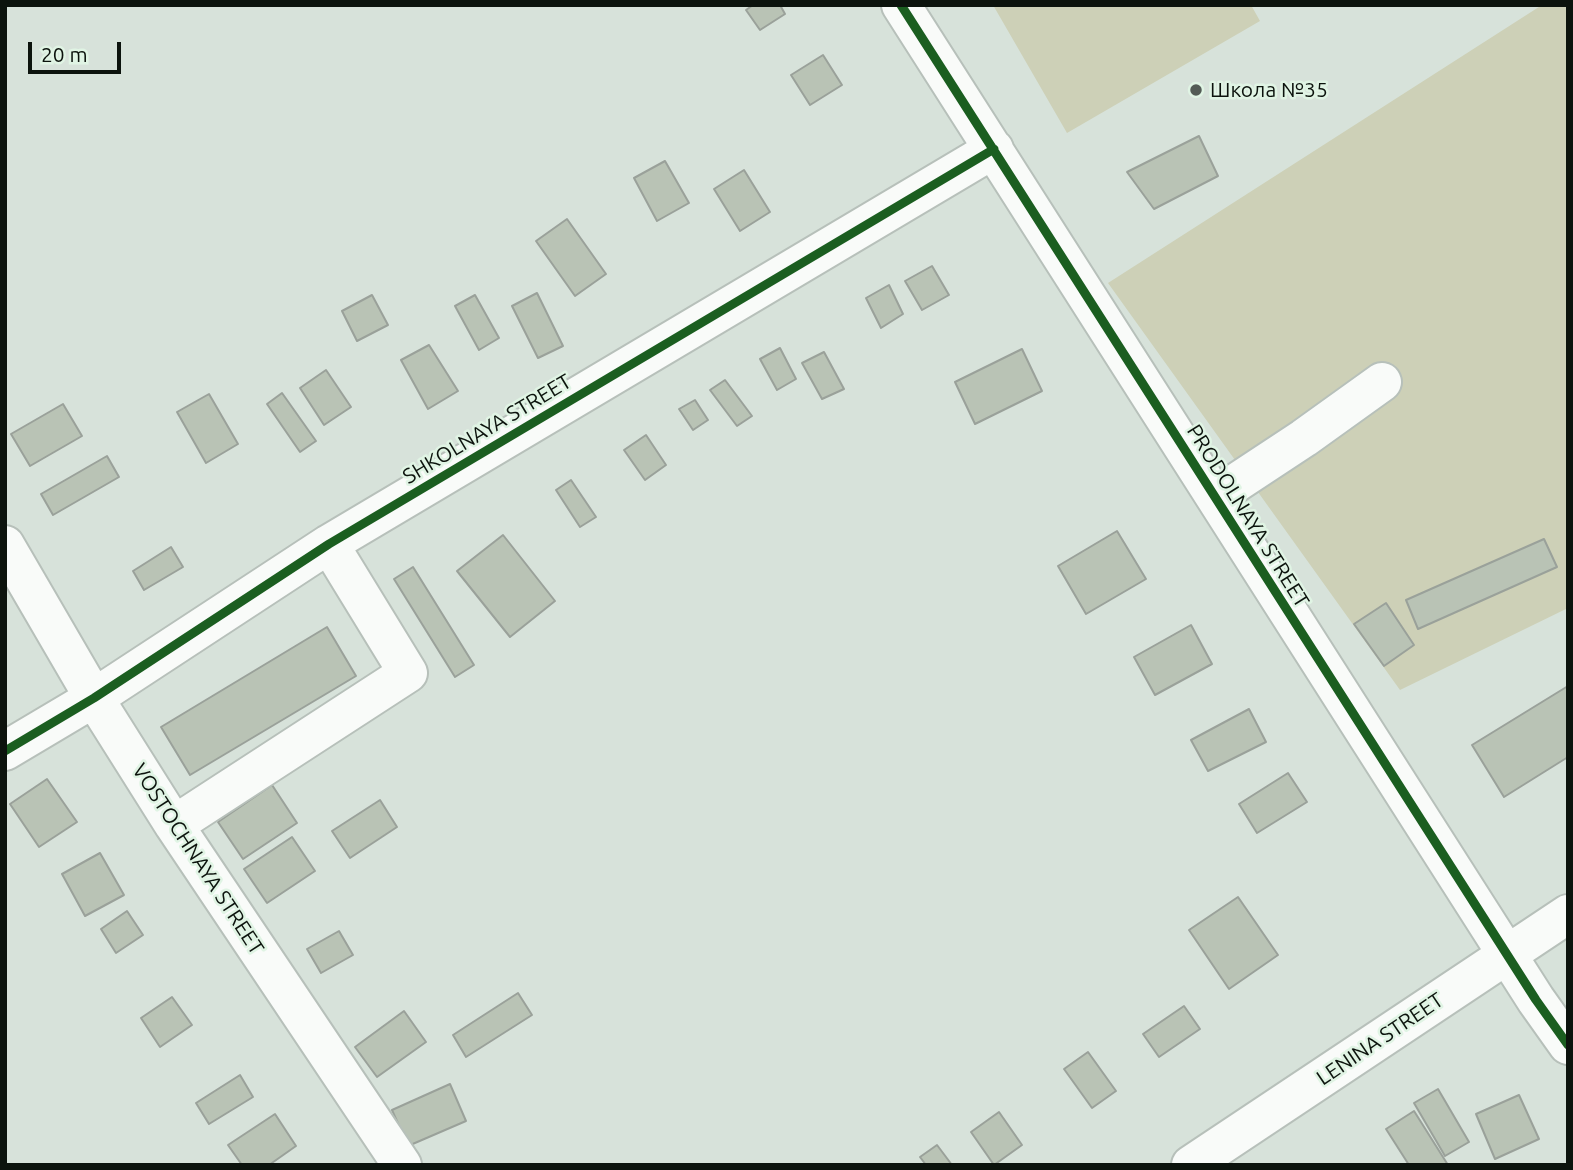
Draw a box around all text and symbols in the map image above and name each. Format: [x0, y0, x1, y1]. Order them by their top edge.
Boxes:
scale bar [32, 28, 124, 72]
text: 20 m [41, 42, 88, 66]
place label: Школа №35 [1210, 77, 1328, 103]
marker: Школа №35 [1188, 82, 1204, 98]
street label: SHKOLNAYA STREET [398, 369, 576, 489]
street label: PRODOLNAYA STREET [1181, 420, 1315, 612]
street label: VOSTOCHNAYA STREET [127, 759, 269, 959]
street label: LENINA STREET [1312, 987, 1448, 1091]

